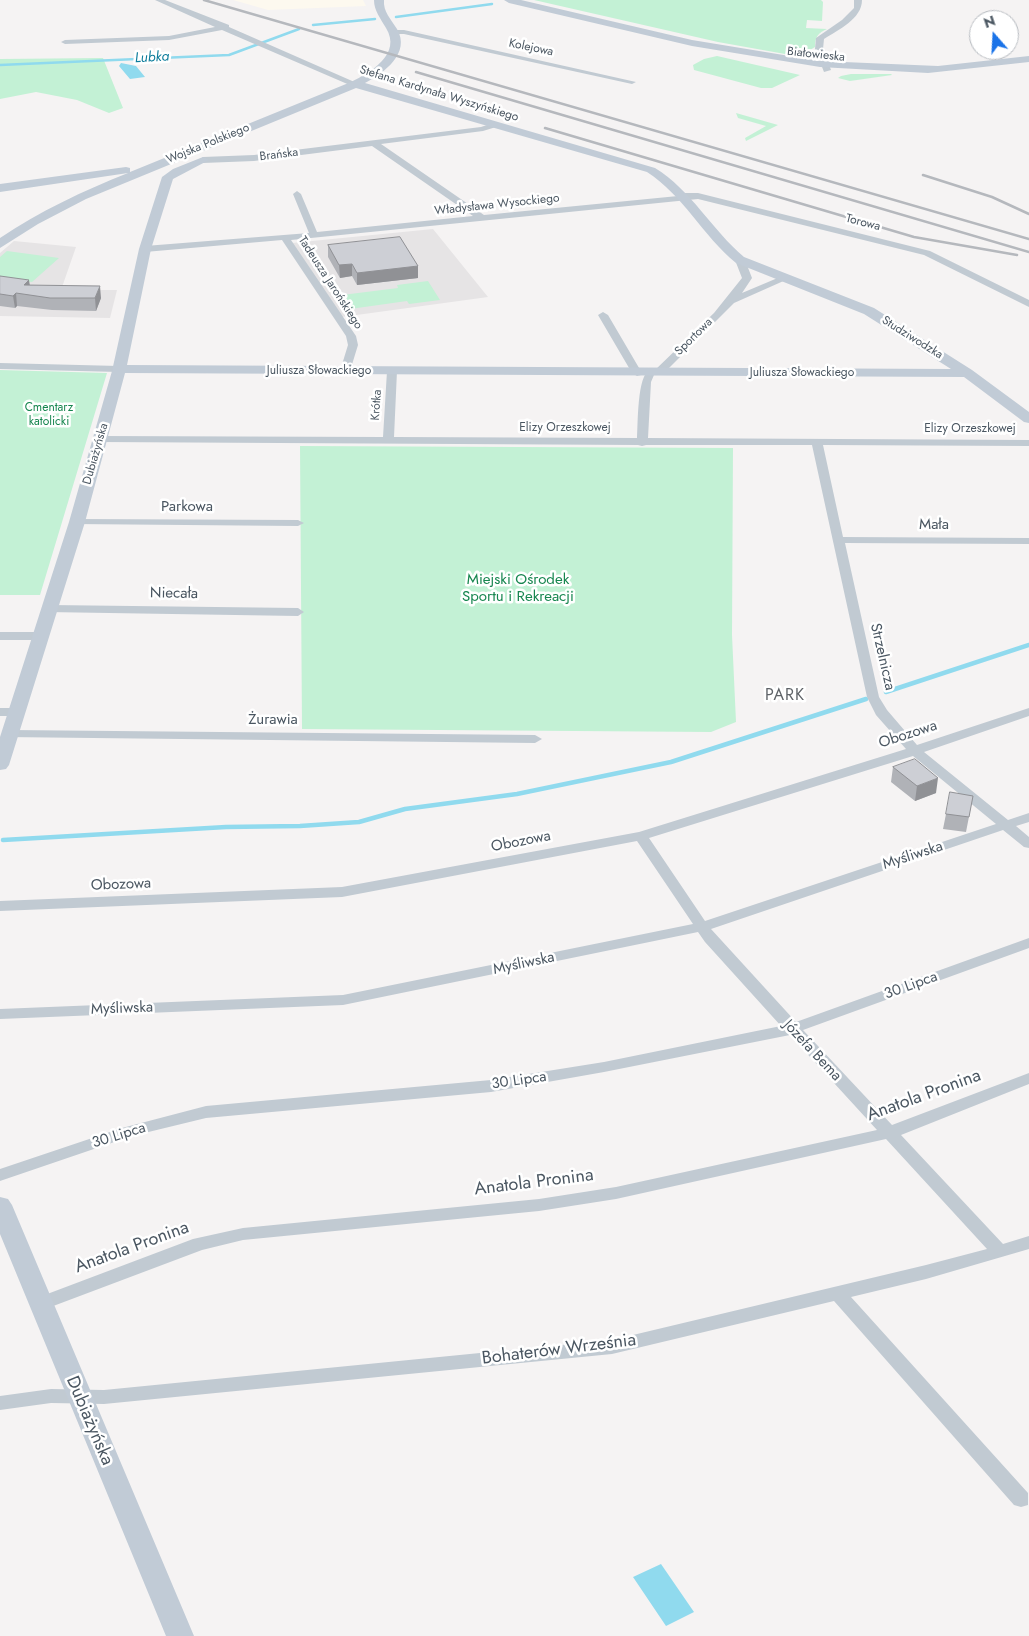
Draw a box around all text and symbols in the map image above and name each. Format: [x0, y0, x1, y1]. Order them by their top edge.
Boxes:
north arrow [969, 10, 1019, 60]
text: N [981, 10, 998, 33]
street label: Kolejowa [507, 36, 555, 60]
street label: Białowieska [786, 45, 846, 65]
water label: Lubka [134, 49, 170, 67]
street label: Stefana Kardynała Wyszyńskiego [358, 63, 520, 125]
street label: Wojska Polskiego [164, 121, 252, 167]
street label: Brańska [259, 145, 299, 165]
street label: Władysława Wysockiego [434, 191, 560, 219]
street label: Torowa [844, 212, 882, 234]
street label: Tadeusza Jarońskiego [295, 234, 365, 332]
street label: Studziwodzka [879, 314, 945, 362]
street label: Sportowa [672, 315, 716, 359]
street label: Juliusza Słowackiego [267, 364, 371, 378]
street label: Juliusza Słowackiego [750, 366, 854, 380]
street label: Krótka [369, 389, 385, 421]
park label: Cmentarz katolicki [25, 401, 73, 429]
street label: Elizy Orzeszkowej [519, 421, 611, 435]
street label: Dubiażyńska [80, 422, 112, 486]
street label: Elizy Orzeszkowej [924, 422, 1016, 436]
street label: Parkowa [161, 498, 213, 516]
street label: Mała [919, 516, 949, 534]
park label: Miejski Ośrodek Sportu i Rekreacji [462, 571, 574, 606]
street label: Niecała [150, 585, 198, 603]
street label: Strzelnicza [866, 622, 898, 692]
district label: PARK [764, 686, 806, 706]
street label: Żurawia [248, 711, 298, 729]
street label: Obozowa [876, 717, 940, 753]
street label: Obozowa [490, 827, 552, 857]
street label: Myśliwska [881, 838, 945, 874]
street label: Obozowa [90, 875, 152, 895]
street label: Myśliwska [492, 949, 556, 979]
street label: 30 Lipca [882, 968, 940, 1004]
street label: Myśliwska [91, 999, 153, 1019]
street label: Józefa Bema [779, 1017, 845, 1085]
street label: Anatola Pronina [864, 1065, 984, 1127]
street label: 30 Lipca [490, 1068, 548, 1094]
street label: 30 Lipca [90, 1119, 148, 1153]
street label: Anatola Pronina [473, 1165, 595, 1201]
street label: Anatola Pronina [72, 1217, 192, 1279]
street label: Bohaterów Września [481, 1330, 637, 1370]
street label: Dubiażyńska [61, 1373, 117, 1469]

